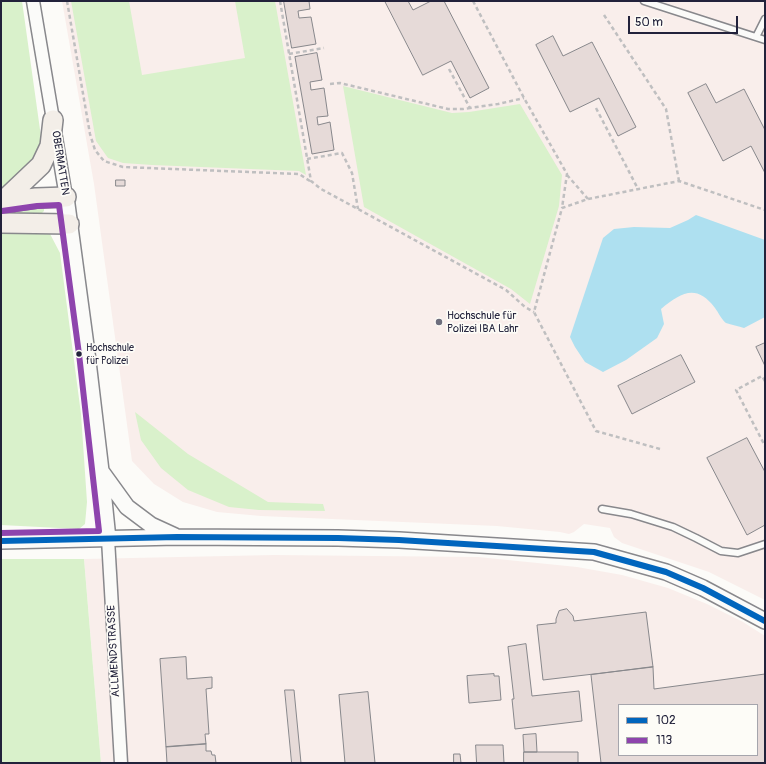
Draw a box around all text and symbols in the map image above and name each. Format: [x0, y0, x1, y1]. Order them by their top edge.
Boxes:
scale bar [630, 8, 740, 34]
text: 50 m [635, 15, 663, 30]
street label: OBERMATTEN [48, 130, 72, 196]
place label: Hochschule für Polizei IBA Lahr [447, 309, 518, 335]
marker: Hochschule für Polizei IBA Lahr [434, 317, 444, 327]
place label: Hochschule für Polizei [86, 342, 134, 366]
marker: Hochschule für Polizei [74, 349, 84, 359]
street label: ALLMENDSTRASSE [105, 605, 123, 697]
legend [618, 704, 758, 756]
text: 102 [656, 713, 676, 728]
text: 113 [656, 733, 672, 748]

